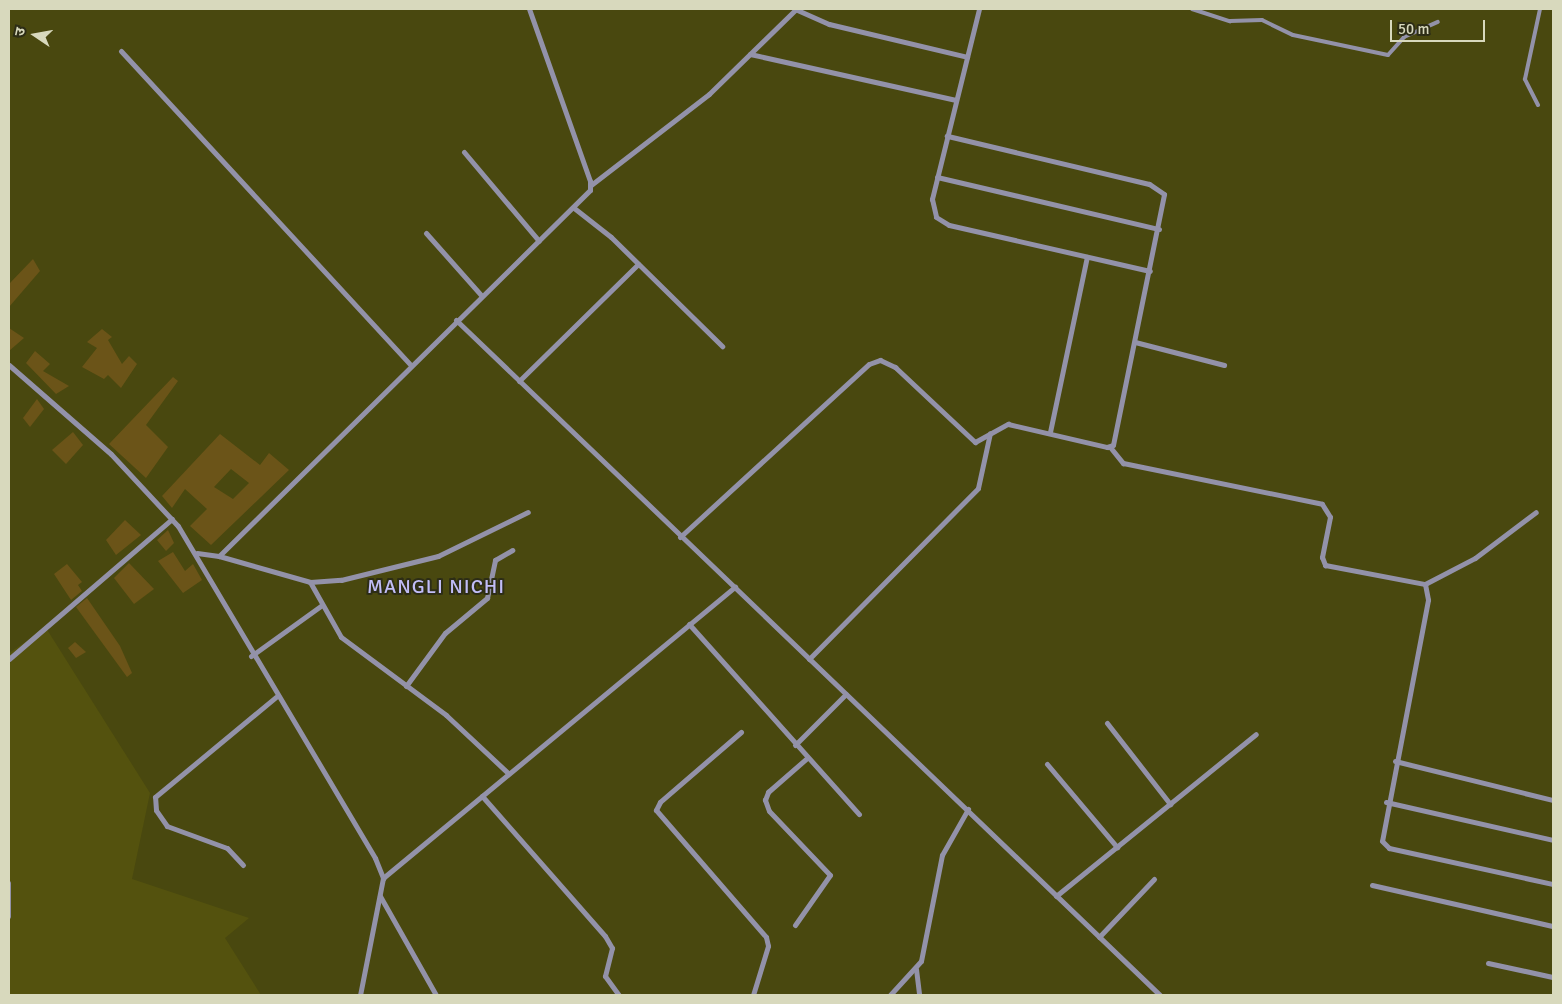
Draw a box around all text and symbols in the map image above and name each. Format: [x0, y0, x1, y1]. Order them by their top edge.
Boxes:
north arrow [10, 10, 60, 60]
scale bar [1392, 10, 1487, 42]
text: 50 m [1398, 20, 1429, 38]
text: उ [11, 26, 29, 38]
district label: MANGLI NICHI [365, 574, 507, 598]

